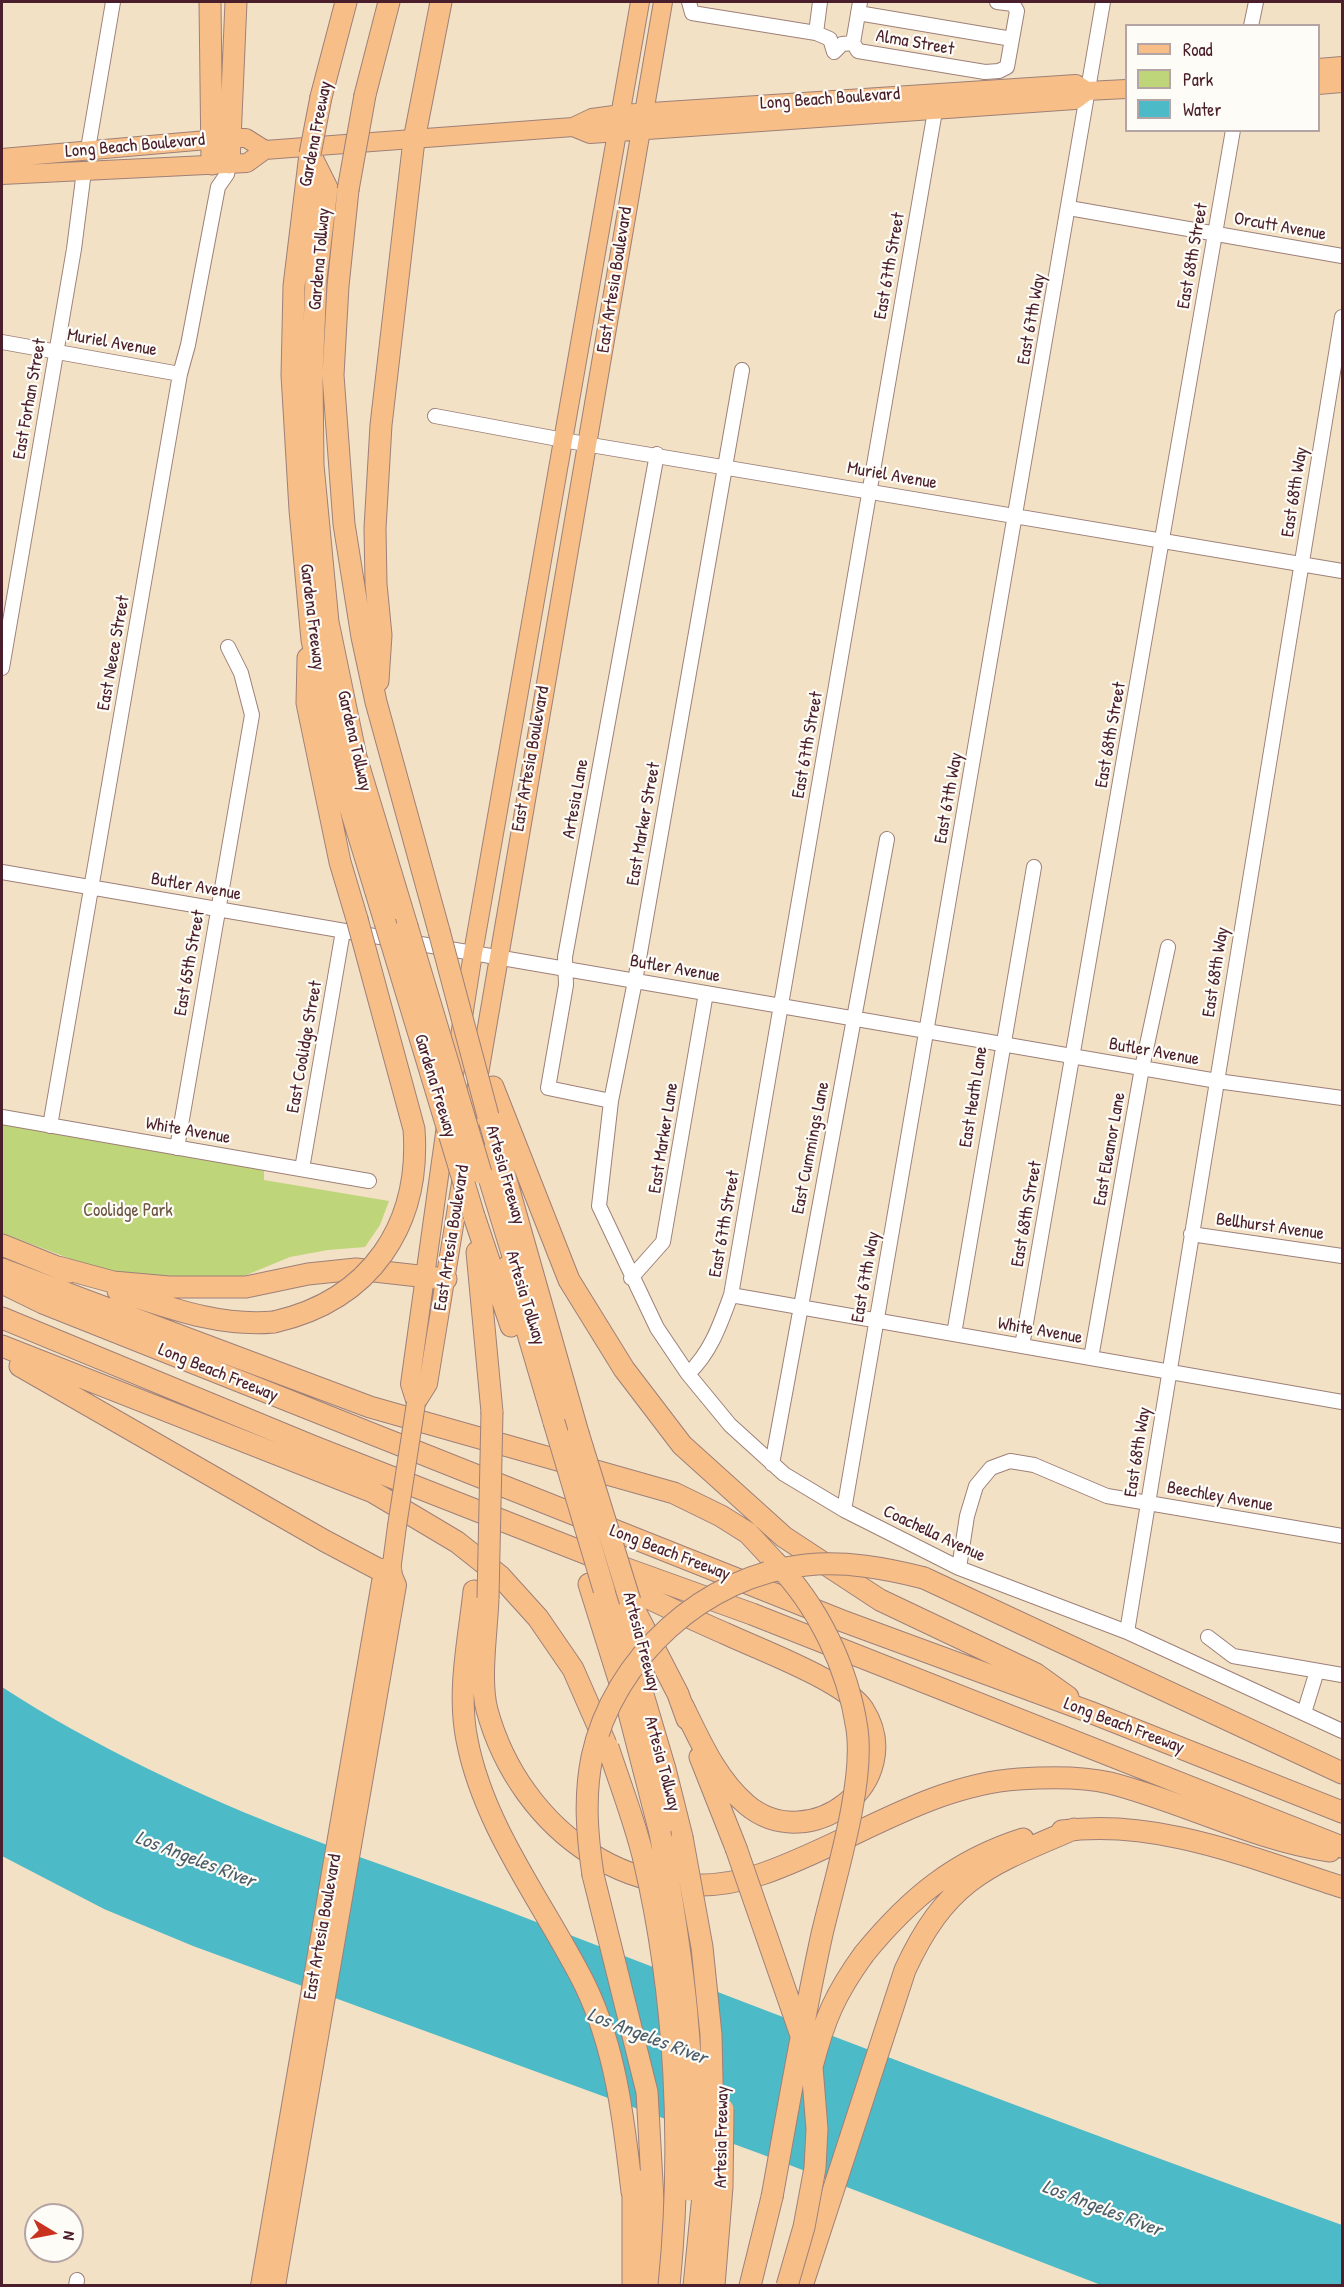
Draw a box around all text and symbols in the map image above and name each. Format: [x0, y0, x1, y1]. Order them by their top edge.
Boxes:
legend [1125, 24, 1320, 132]
street label: Alma Street [874, 26, 956, 60]
text: Road [1183, 37, 1213, 62]
text: Park [1183, 67, 1213, 92]
street label: Gardena Freeway [295, 79, 337, 189]
street label: Long Beach Boulevard [759, 83, 901, 115]
text: Water [1183, 97, 1221, 122]
street label: Long Beach Boulevard [64, 129, 206, 163]
street label: East 68th Street [1173, 201, 1213, 311]
street label: East Artesia Boulevard [593, 206, 637, 354]
street label: Gardena Tollway [305, 207, 335, 311]
street label: Orcutt Avenue [1232, 208, 1328, 246]
street label: East 67th Street [870, 211, 910, 321]
street label: East 67th Way [1013, 272, 1051, 366]
street label: Muriel Avenue [66, 324, 158, 362]
street label: East Forhan Street [9, 337, 51, 461]
street label: East 68th Way [1277, 445, 1313, 539]
street label: Muriel Avenue [846, 457, 938, 495]
street label: Gardena Freeway [295, 563, 329, 671]
street label: East Neece Street [93, 594, 135, 712]
street label: East 68th Street [1091, 680, 1131, 790]
street label: East Artesia Boulevard [508, 685, 554, 833]
street label: Gardena Tollway [332, 689, 376, 793]
street label: East 67th Street [788, 690, 828, 800]
street label: East 67th Way [930, 751, 968, 845]
street label: Artesia Lane [558, 758, 594, 840]
street label: East Marker Street [623, 761, 665, 887]
street label: Butler Avenue [149, 868, 243, 906]
street label: East 65th Street [170, 909, 210, 1017]
street label: East 68th Way [1198, 925, 1234, 1019]
street label: Butler Avenue [628, 950, 722, 988]
street label: East Coolidge Street [283, 979, 327, 1115]
street label: Gardena Freeway [409, 1032, 461, 1140]
street label: Butler Avenue [1107, 1033, 1201, 1071]
street label: East Heath Lane [955, 1045, 993, 1149]
street label: East Cummings Lane [788, 1080, 834, 1216]
street label: East Marker Lane [645, 1081, 683, 1195]
street label: East Eleanor Lane [1089, 1091, 1131, 1207]
street label: White Avenue [144, 1113, 232, 1149]
street label: Artesia Freeway [481, 1123, 529, 1227]
street label: East 68th Street [1007, 1159, 1047, 1269]
street label: East Artesia Boulevard [430, 1164, 474, 1312]
street label: East 67th Street [705, 1169, 745, 1279]
park label: Coolidge Park [83, 1200, 173, 1222]
street label: Bellhurst Avenue [1215, 1209, 1325, 1245]
street label: East 67th Way [847, 1230, 885, 1324]
street label: Artesia Tollway [500, 1248, 550, 1348]
street label: White Avenue [996, 1313, 1084, 1349]
street label: Long Beach Freeway [155, 1339, 281, 1407]
street label: East 68th Way [1120, 1405, 1156, 1499]
street label: Beechley Avenue [1165, 1477, 1275, 1517]
street label: Coachella Avenue [879, 1501, 989, 1567]
street label: Long Beach Freeway [607, 1520, 733, 1586]
street label: Artesia Freeway [617, 1590, 665, 1694]
street label: Long Beach Freeway [1061, 1693, 1187, 1759]
street label: Artesia Tollway [639, 1714, 685, 1814]
water label: Los Angeles River [132, 1826, 258, 1894]
street label: East Artesia Boulevard [300, 1853, 346, 2001]
water label: Los Angeles River [584, 2003, 710, 2071]
street label: Artesia Freeway [710, 2086, 734, 2188]
water label: Los Angeles River [1039, 2175, 1165, 2243]
north arrow [24, 2203, 84, 2263]
text: N [58, 2230, 81, 2242]

